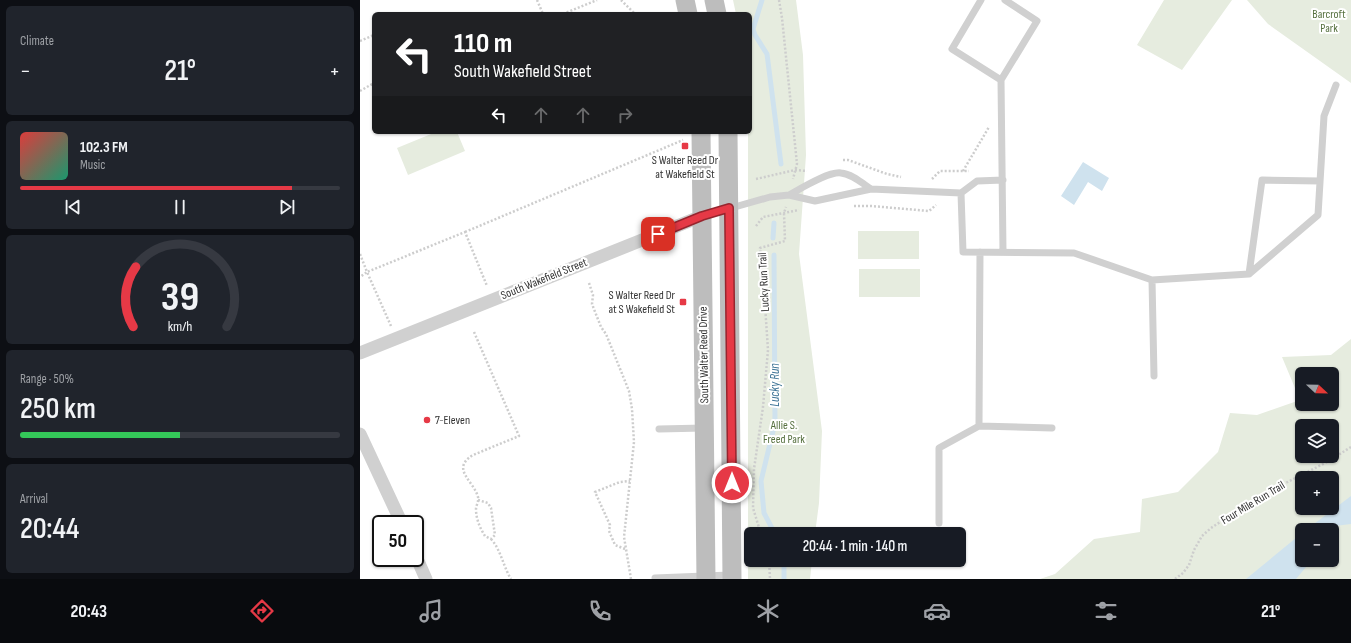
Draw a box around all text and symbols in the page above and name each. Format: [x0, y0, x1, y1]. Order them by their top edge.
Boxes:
park label: Barcroft Park [1312, 7, 1346, 36]
text: 110 m [454, 27, 512, 60]
icon: left [388, 28, 440, 80]
text: Climate [20, 33, 54, 49]
text: 21° [164, 53, 196, 89]
text: − [20, 58, 31, 85]
text: + [329, 58, 340, 85]
text: South Wakefield Street [454, 61, 592, 82]
icon: left [488, 104, 510, 126]
icon: ahead [530, 104, 552, 126]
icon: ahead [572, 104, 594, 126]
icon: right [614, 104, 636, 126]
text: 102.3 FM [80, 138, 128, 157]
marker: S Walter Reed Dr at Wakefield St [680, 141, 690, 151]
place label: S Walter Reed Dr at Wakefield St [652, 153, 719, 182]
text: Music [80, 157, 105, 173]
icon: previous [62, 196, 84, 218]
icon: pause [169, 196, 191, 218]
icon: next [276, 196, 298, 218]
pin [641, 217, 675, 251]
icon: arrive [647, 223, 669, 245]
street label: Lucky Run Trail [755, 252, 773, 312]
street label: South Wakefield Street [499, 255, 590, 303]
text: 39 [161, 273, 199, 322]
place label: S Walter Reed Dr at S Wakefield St [608, 288, 676, 317]
marker: S Walter Reed Dr at S Wakefield St [678, 297, 688, 307]
street label: South Walter Reed Drive [696, 306, 712, 404]
text: km/h [168, 318, 192, 335]
water label: Lucky Run [767, 363, 783, 407]
north arrow [1295, 367, 1339, 411]
map controls [1295, 367, 1339, 567]
text: Range · 50% [20, 371, 74, 387]
text: 250 km [20, 391, 96, 427]
place label: 7-Eleven [435, 413, 470, 428]
marker: 7-Eleven [422, 415, 432, 425]
park label: Allie S. Freed Park [763, 418, 805, 447]
button: layers [1295, 419, 1339, 463]
position arrow [711, 462, 753, 504]
button: + [1295, 471, 1339, 515]
street label: Four Mile Run Trail [1218, 478, 1288, 528]
text: Arrival [20, 491, 48, 507]
text: 20:44 [20, 511, 79, 547]
speed limit sign: 50 [372, 515, 424, 567]
button: − [1295, 523, 1339, 567]
text: 20:44 · 1 min · 140 m [803, 537, 907, 556]
icon: directions [248, 597, 276, 625]
icon: music [417, 597, 445, 625]
icon: phone [586, 597, 614, 625]
icon: climate [754, 597, 782, 625]
icon: car [923, 597, 951, 625]
icon: filters [1092, 597, 1120, 625]
text: 20:43 [70, 601, 107, 622]
text: 21° [1261, 601, 1280, 622]

